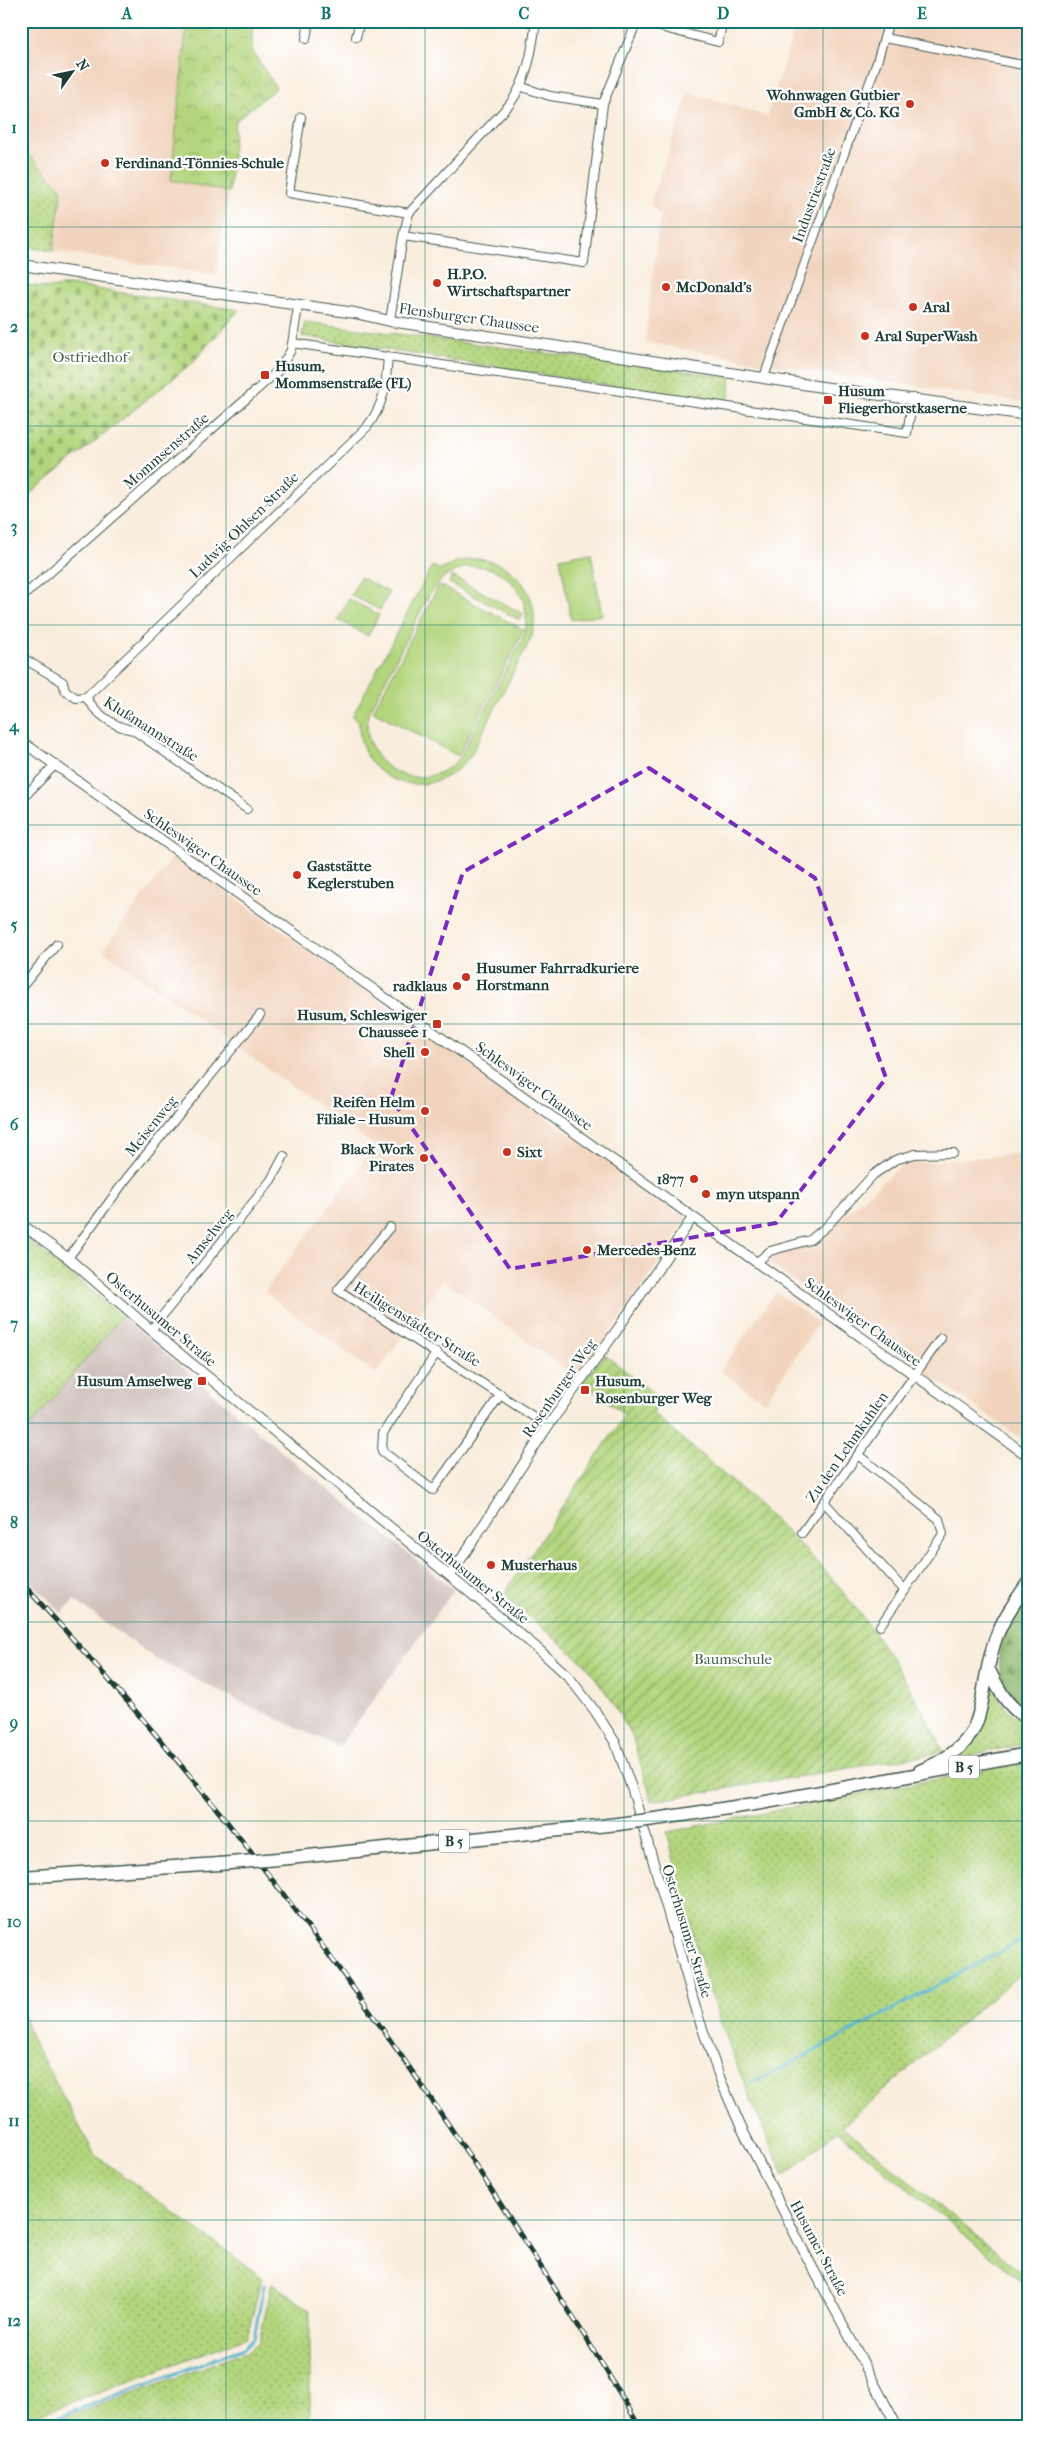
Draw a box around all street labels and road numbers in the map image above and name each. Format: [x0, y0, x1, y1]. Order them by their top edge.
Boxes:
street label: Industriestraße [788, 144, 840, 245]
street label: Flensburger Chaussee [398, 299, 541, 337]
street label: Mommsenstraße [120, 409, 213, 493]
street label: Ludwig-Ohlsen-Straße [186, 468, 303, 582]
street label: Klußmannstraße [100, 693, 202, 766]
street label: Schleswiger Chaussee [140, 804, 266, 900]
street label: Schleswiger Chaussee [472, 1038, 596, 1135]
street label: Meisenweg [121, 1091, 182, 1160]
street label: Amselweg [181, 1204, 237, 1268]
street label: Osterhusumer Straße [102, 1268, 220, 1371]
street label: Schleswiger Chaussee [801, 1274, 925, 1371]
street label: Heiligenstädter Straße [350, 1278, 484, 1371]
street label: Rosenburger Weg [518, 1334, 600, 1441]
street label: Zu den Lehmkuhlen [802, 1388, 892, 1506]
street label: Osterhusumer Straße [413, 1526, 533, 1628]
road number: B 5 [949, 1755, 979, 1778]
road number: B 5 [439, 1830, 469, 1852]
street label: Osterhusumer Straße [658, 1862, 716, 2000]
street label: Husumer Straße [786, 2197, 852, 2299]

